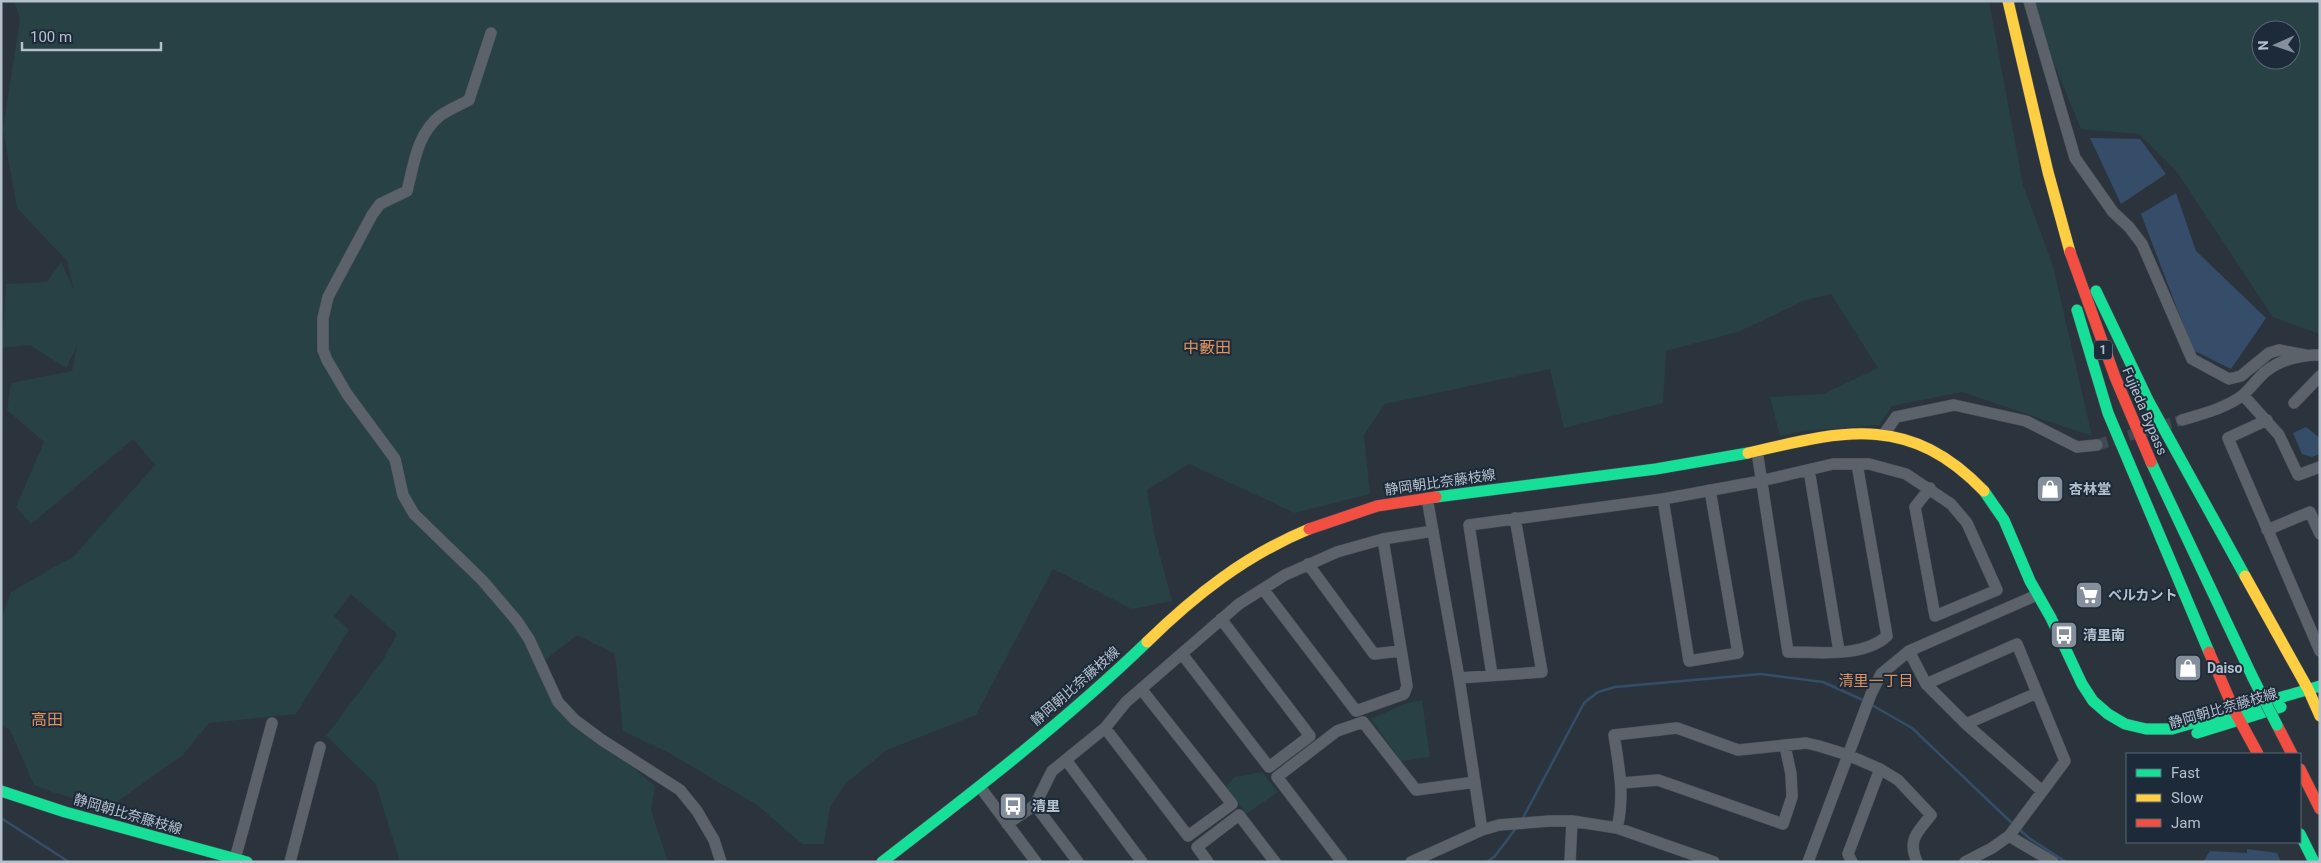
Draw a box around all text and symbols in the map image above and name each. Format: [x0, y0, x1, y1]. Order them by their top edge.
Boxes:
scale bar [22, 20, 161, 52]
north arrow [2251, 20, 2301, 70]
text: 100 m [30, 28, 72, 46]
text: N [2255, 40, 2271, 51]
district label: 中藪田 [1183, 338, 1231, 357]
road number: 1 [2094, 340, 2112, 360]
street label: Fujieda Bypass [2119, 365, 2171, 457]
street label: 静岡朝比奈藤枝線 [1383, 466, 1497, 498]
shop icon: 杏林堂 [2035, 474, 2065, 504]
place label: 杏林堂 [2069, 481, 2111, 497]
supermarket icon: ベルカント [2074, 580, 2104, 610]
place label: ベルカント [2108, 587, 2178, 603]
bus stop icon: 清里南 [2049, 620, 2079, 650]
place label: 清里南 [2083, 627, 2125, 643]
street label: 静岡朝比奈藤枝線 [1027, 643, 1123, 729]
shop icon: Daiso [2173, 653, 2203, 683]
place label: Daiso [2207, 660, 2242, 676]
district label: 清里一丁目 [1838, 672, 1914, 690]
street label: 静岡朝比奈藤枝線 [2167, 685, 2279, 731]
district label: 高田 [31, 710, 63, 729]
legend [2126, 753, 2301, 843]
text: Fast [2171, 764, 2200, 782]
text: Slow [2171, 789, 2203, 807]
street label: 静岡朝比奈藤枝線 [72, 791, 184, 837]
bus stop icon: 清里 [998, 791, 1028, 821]
place label: 清里 [1032, 798, 1060, 814]
text: Jam [2171, 814, 2201, 832]

